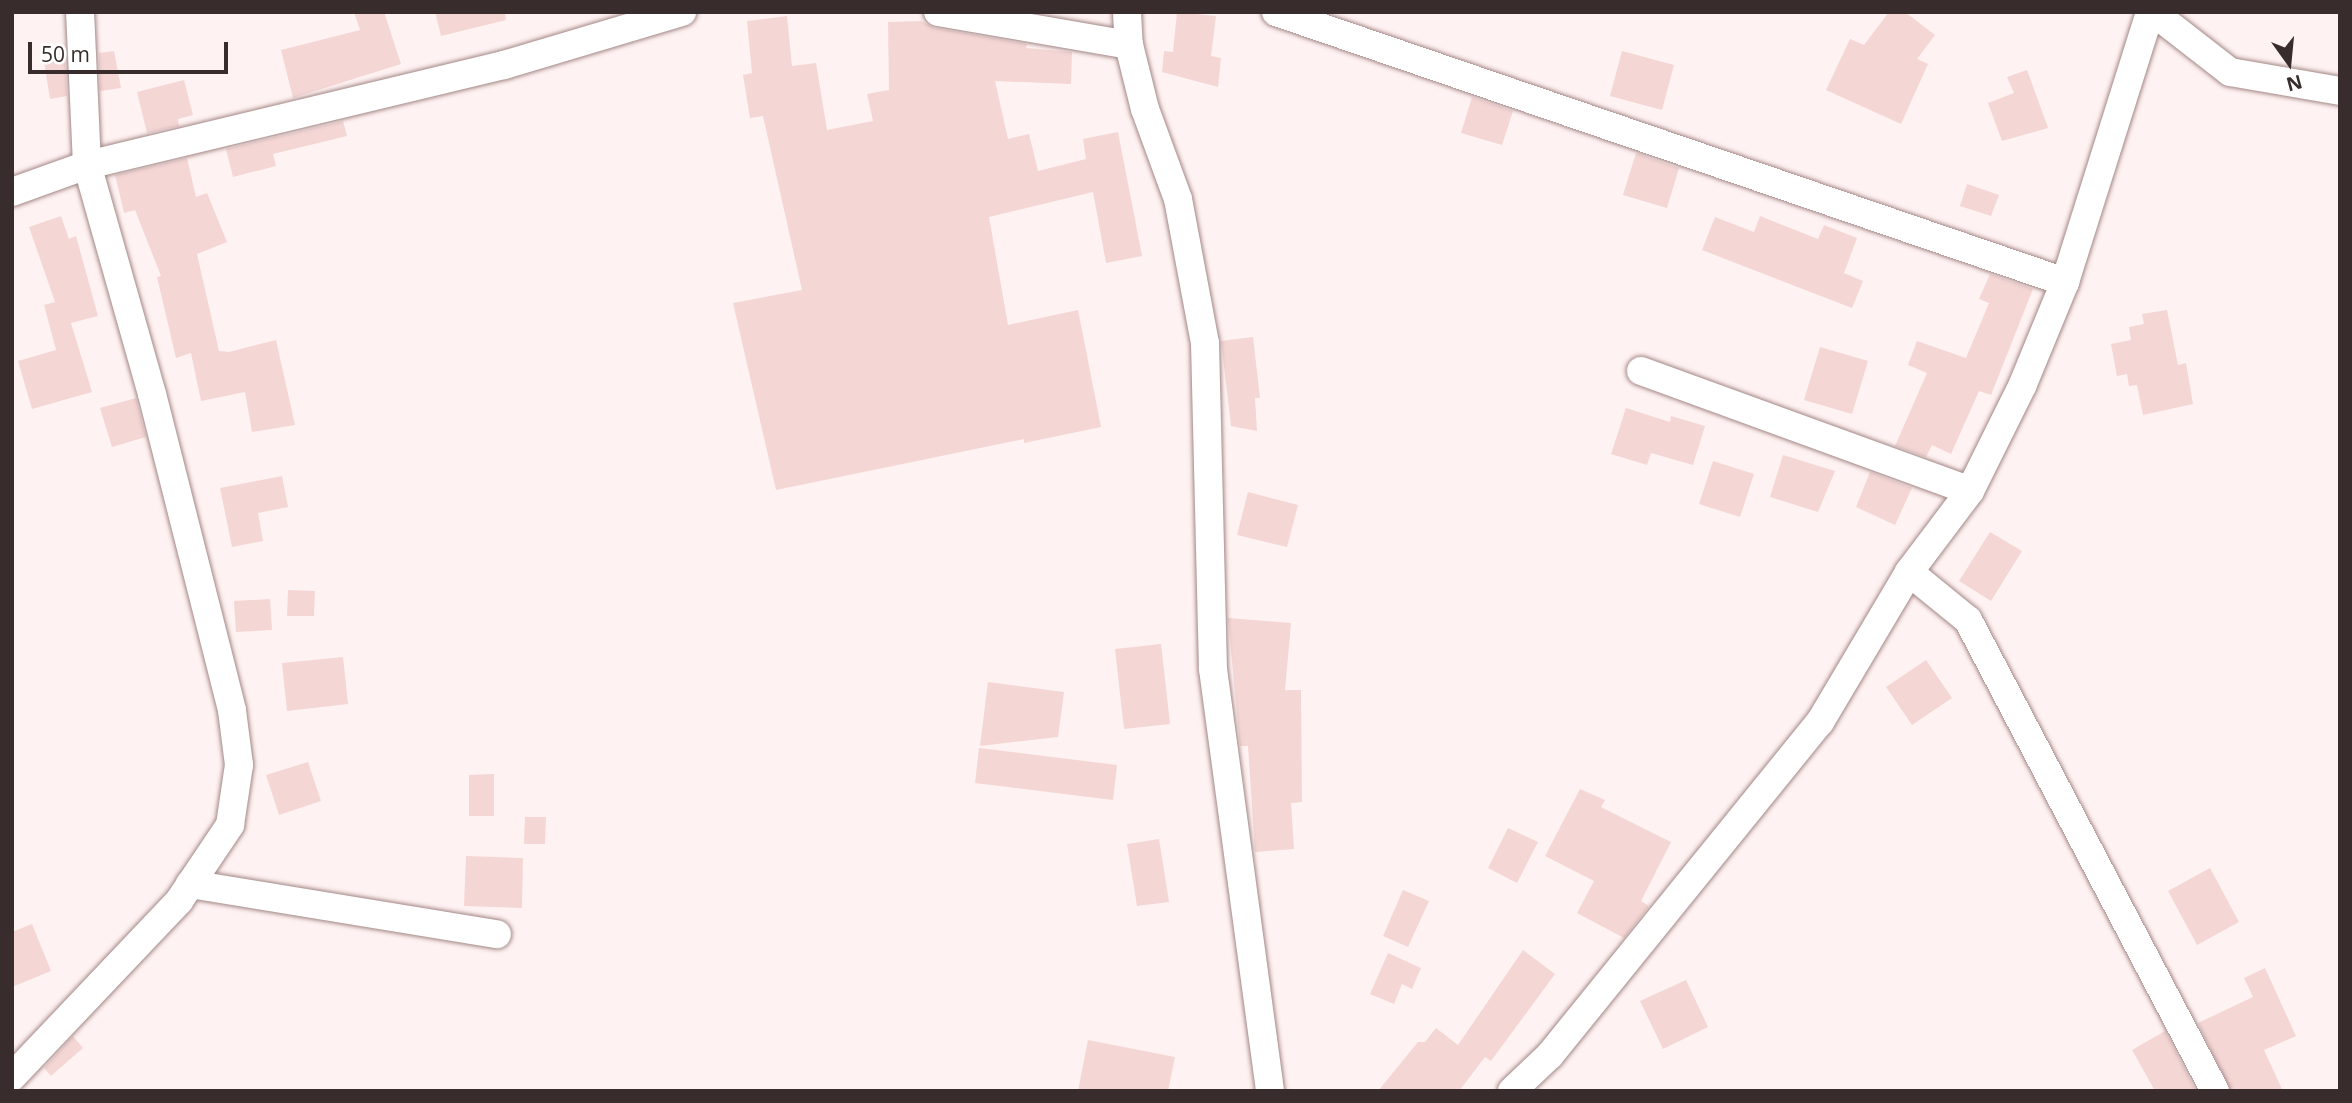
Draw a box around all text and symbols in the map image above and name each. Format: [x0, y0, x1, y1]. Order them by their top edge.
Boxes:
scale bar [32, 28, 231, 72]
north arrow [2254, 28, 2324, 98]
text: 50 m [41, 40, 90, 68]
text: N [2284, 69, 2305, 98]

